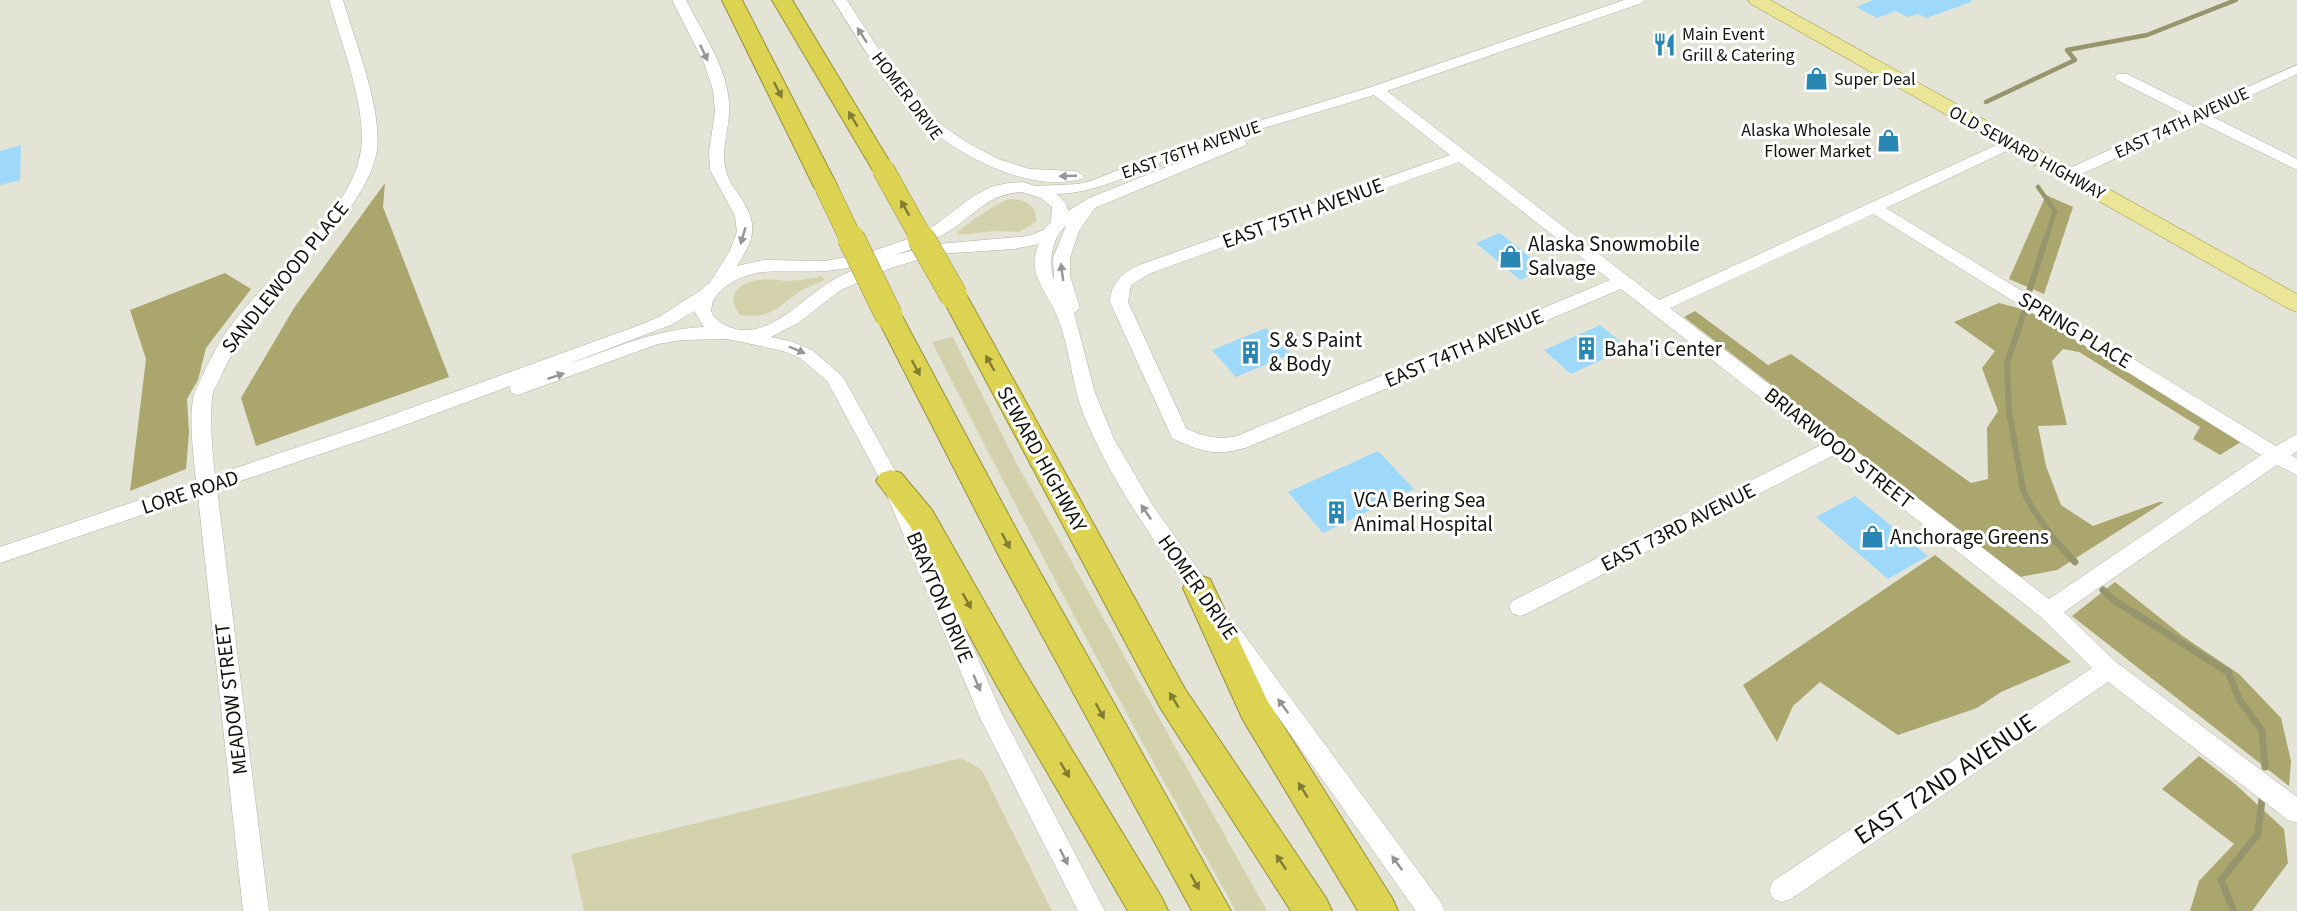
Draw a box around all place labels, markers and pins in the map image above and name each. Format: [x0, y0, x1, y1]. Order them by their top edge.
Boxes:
place label: Main Event Grill & Catering [1682, 22, 1795, 68]
restaurant icon: Main Event Grill & Catering [1651, 31, 1677, 57]
shop icon: Super Deal [1803, 66, 1829, 92]
place label: Super Deal [1834, 67, 1916, 92]
place label: Alaska Wholesale Flower Market [1741, 118, 1871, 164]
shop icon: Alaska Wholesale Flower Market [1876, 127, 1902, 153]
place label: Alaska Snowmobile Salvage [1528, 229, 1700, 283]
shop icon: Alaska Snowmobile Salvage [1497, 243, 1523, 269]
place label: S & S Paint & Body [1269, 325, 1362, 379]
place label: Baha'i Center [1604, 334, 1723, 364]
building icon: Baha'i Center [1573, 336, 1599, 362]
building icon: S & S Paint & Body [1238, 339, 1264, 365]
place label: VCA Bering Sea Animal Hospital [1354, 485, 1493, 539]
building icon: VCA Bering Sea Animal Hospital [1323, 499, 1349, 525]
place label: Anchorage Greens [1890, 522, 2049, 552]
shop icon: Anchorage Greens [1859, 524, 1885, 550]

